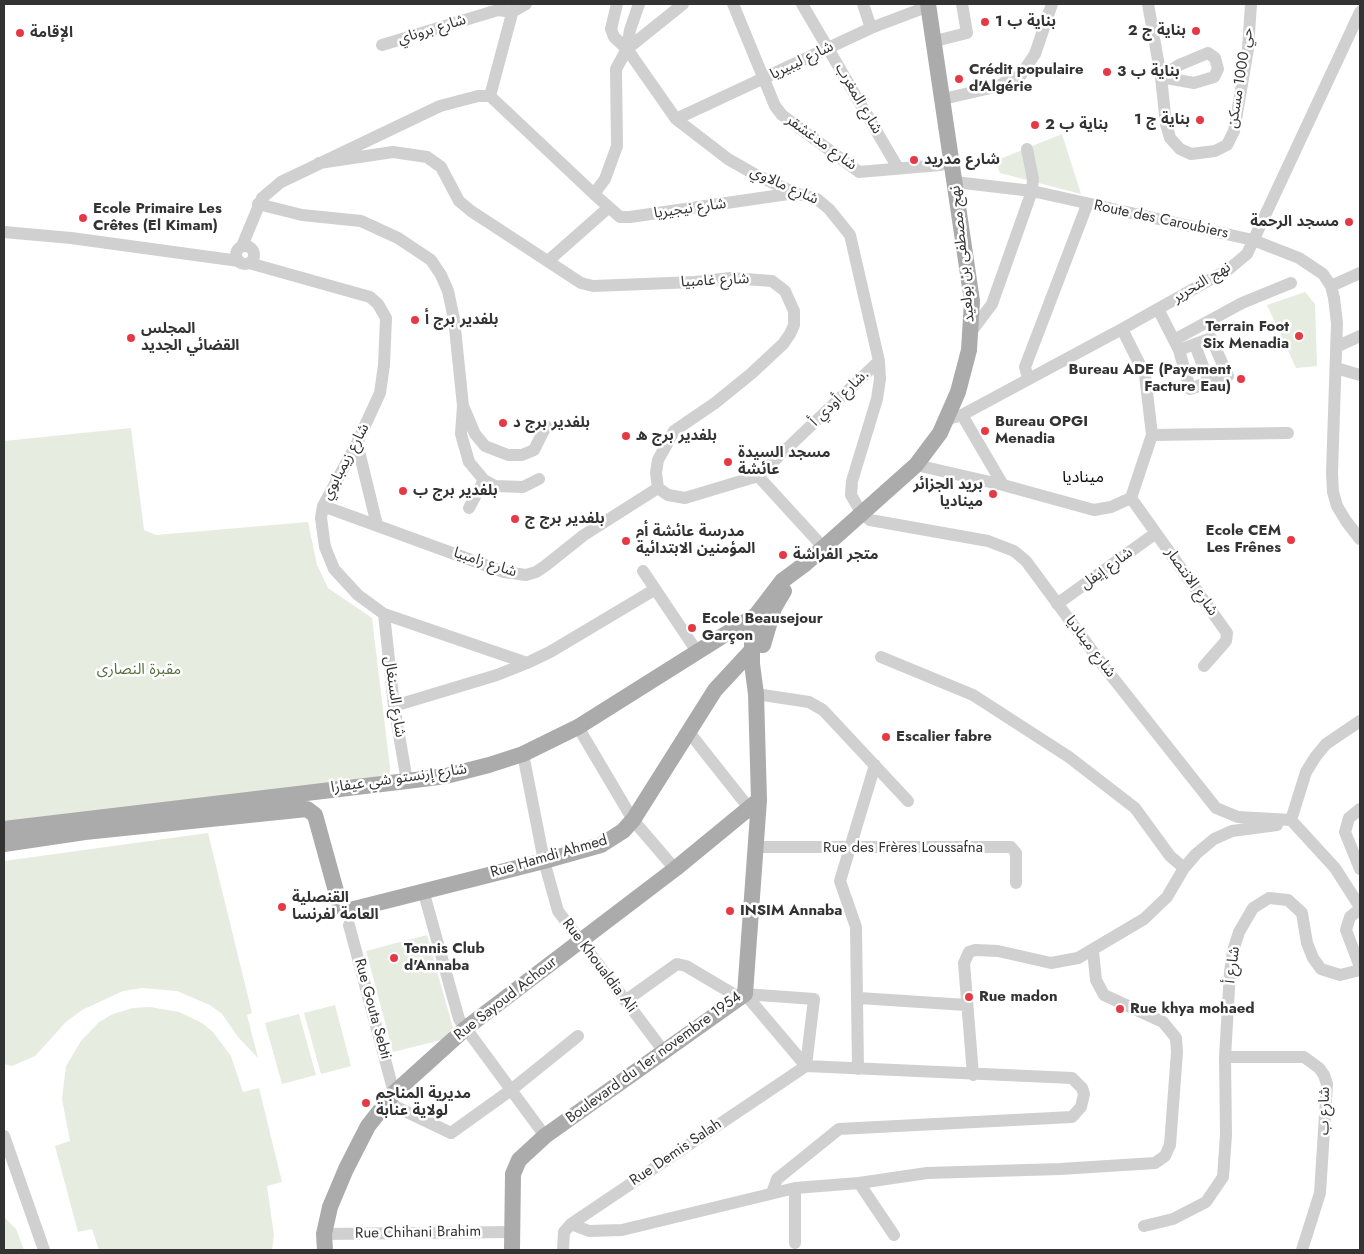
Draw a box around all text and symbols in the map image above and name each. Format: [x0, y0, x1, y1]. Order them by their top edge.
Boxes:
street label: شارع بروناي [396, 11, 468, 49]
place label: بناية ب 1 [995, 13, 1056, 31]
marker: بناية ب 1 [979, 16, 991, 28]
place label: بناية ج 2 [1128, 22, 1186, 40]
place label: الإقامة [30, 24, 73, 42]
marker: بناية ج 2 [1190, 25, 1202, 37]
street label: حي 1000 مسكن [1224, 26, 1258, 130]
marker: الإقامة [14, 27, 26, 39]
street label: شارع ليبيريا [767, 38, 837, 84]
street label: شارع المغرب [831, 60, 885, 138]
place label: Crédit populaire d'Algérie [969, 61, 1084, 96]
place label: بناية ب 3 [1117, 63, 1180, 81]
marker: بناية ب 3 [1101, 66, 1113, 78]
marker: Crédit populaire d'Algérie [953, 73, 965, 85]
street label: شارع مدغشقر [782, 111, 860, 175]
place label: بناية ج 1 [1134, 111, 1190, 129]
marker: بناية ج 1 [1194, 114, 1206, 126]
place label: بناية ب 2 [1045, 116, 1108, 134]
marker: بناية ب 2 [1029, 119, 1041, 131]
place label: شارع مدريد [924, 151, 1000, 169]
marker: شارع مدريد [908, 154, 920, 166]
street label: شارع مالاوي [747, 163, 821, 209]
street label: نهج مصطفى بن بولعيد [947, 185, 979, 323]
street label: شارع نيجيريا [653, 195, 727, 223]
street label: Route des Caroubiers [1092, 197, 1230, 243]
place label: Ecole Primaire Les Crêtes (El Kimam) [93, 200, 222, 235]
marker: Ecole Primaire Les Crêtes (El Kimam) [77, 212, 89, 224]
place label: مسجد الرحمة [1250, 213, 1339, 231]
marker: مسجد الرحمة [1343, 216, 1355, 228]
street label: نهج التحرير [1170, 259, 1234, 307]
street label: شارع غامبيا [680, 270, 750, 292]
place label: بلفدير برج أ [425, 311, 498, 329]
marker: بلفدير برج أ [409, 314, 421, 326]
place label: Terrain Foot Six Menadia [1203, 318, 1289, 353]
place label: المجلس القضائي الجديد [141, 320, 239, 355]
marker: Terrain Foot Six Menadia [1293, 330, 1305, 342]
marker: المجلس القضائي الجديد [125, 332, 137, 344]
place label: Bureau ADE (Payement Facture Eau) [1069, 361, 1231, 396]
street label: شارع أودي أ. [807, 365, 873, 431]
marker: Bureau ADE (Payement Facture Eau) [1235, 373, 1247, 385]
place label: Bureau OPGI Menadia [995, 413, 1088, 448]
place label: بلفدير برج د [513, 414, 590, 432]
marker: بلفدير برج د [497, 417, 509, 429]
street label: شارع زيمبابوي [318, 421, 374, 503]
marker: Bureau OPGI Menadia [979, 425, 991, 437]
place label: بلفدير برج ه [636, 427, 717, 445]
marker: بلفدير برج ه [620, 430, 632, 442]
place label: مسجد السيدة عائشة [738, 444, 830, 479]
marker: مسجد السيدة عائشة [722, 456, 734, 468]
district label: ميناديا [1062, 468, 1104, 488]
place label: بريد الجزائر ميناديا [913, 476, 983, 511]
place label: بلفدير برج ب [413, 482, 498, 500]
marker: بلفدير برج ب [397, 485, 409, 497]
marker: بريد الجزائر ميناديا [987, 488, 999, 500]
place label: بلفدير برج ج [525, 510, 605, 528]
marker: بلفدير برج ج [509, 513, 521, 525]
place label: Ecole CEM Les Frênes [1206, 522, 1281, 557]
place label: مدرسة عائشة أم المؤمنين الابتدائية [636, 523, 755, 558]
marker: Ecole CEM Les Frênes [1285, 534, 1297, 546]
marker: مدرسة عائشة أم المؤمنين الابتدائية [620, 535, 632, 547]
street label: شارع زامبيا [451, 544, 519, 582]
street label: شارع إيفل [1077, 544, 1137, 594]
street label: شارع الانتصار [1161, 544, 1221, 620]
place label: متجر الفراشة [793, 546, 878, 564]
marker: متجر الفراشة [777, 549, 789, 561]
place label: Ecole Beausejour Garçon [702, 610, 823, 645]
street label: شارع ميناديا [1061, 613, 1119, 681]
marker: Ecole Beausejour Garçon [686, 622, 698, 634]
street label: شارع السنغال [379, 655, 409, 739]
park label: مقبرة النصارى [97, 661, 181, 679]
place label: Escalier fabre [896, 728, 992, 746]
marker: Escalier fabre [880, 731, 892, 743]
street label: شارع إرنستو شي عيفارا [330, 761, 468, 797]
street label: Rue Hamdi Ahmed [488, 832, 610, 882]
street label: Rue des Frères Loussafna [823, 839, 983, 857]
place label: القنصلية العامة لفرنسا [292, 889, 379, 924]
marker: القنصلية العامة لفرنسا [276, 901, 288, 913]
place label: INSIM Annaba [740, 902, 842, 920]
marker: INSIM Annaba [724, 905, 736, 917]
street label: Rue Khoualdia Ali [558, 915, 640, 1017]
place label: Tennis Club d'Annaba [404, 940, 485, 975]
street label: شارع أ [1221, 945, 1245, 985]
marker: Tennis Club d'Annaba [388, 952, 400, 964]
street label: Rue Sayoud Achour [451, 953, 561, 1045]
street label: Rue Gouta Sebti [350, 957, 394, 1061]
street label: Boulevard du 1er novembre 1954 [563, 988, 745, 1128]
place label: Rue madon [979, 988, 1058, 1006]
marker: Rue madon [963, 991, 975, 1003]
place label: Rue khya mohaed [1130, 1000, 1255, 1018]
marker: Rue khya mohaed [1114, 1003, 1126, 1015]
place label: مديرية المناجم لولاية عنابة [376, 1085, 471, 1120]
street label: شارع ب [1316, 1087, 1334, 1135]
marker: مديرية المناجم لولاية عنابة [360, 1097, 372, 1109]
street label: Rue Demis Salah [627, 1116, 725, 1190]
street label: Rue Chihani Brahim [355, 1223, 481, 1243]

